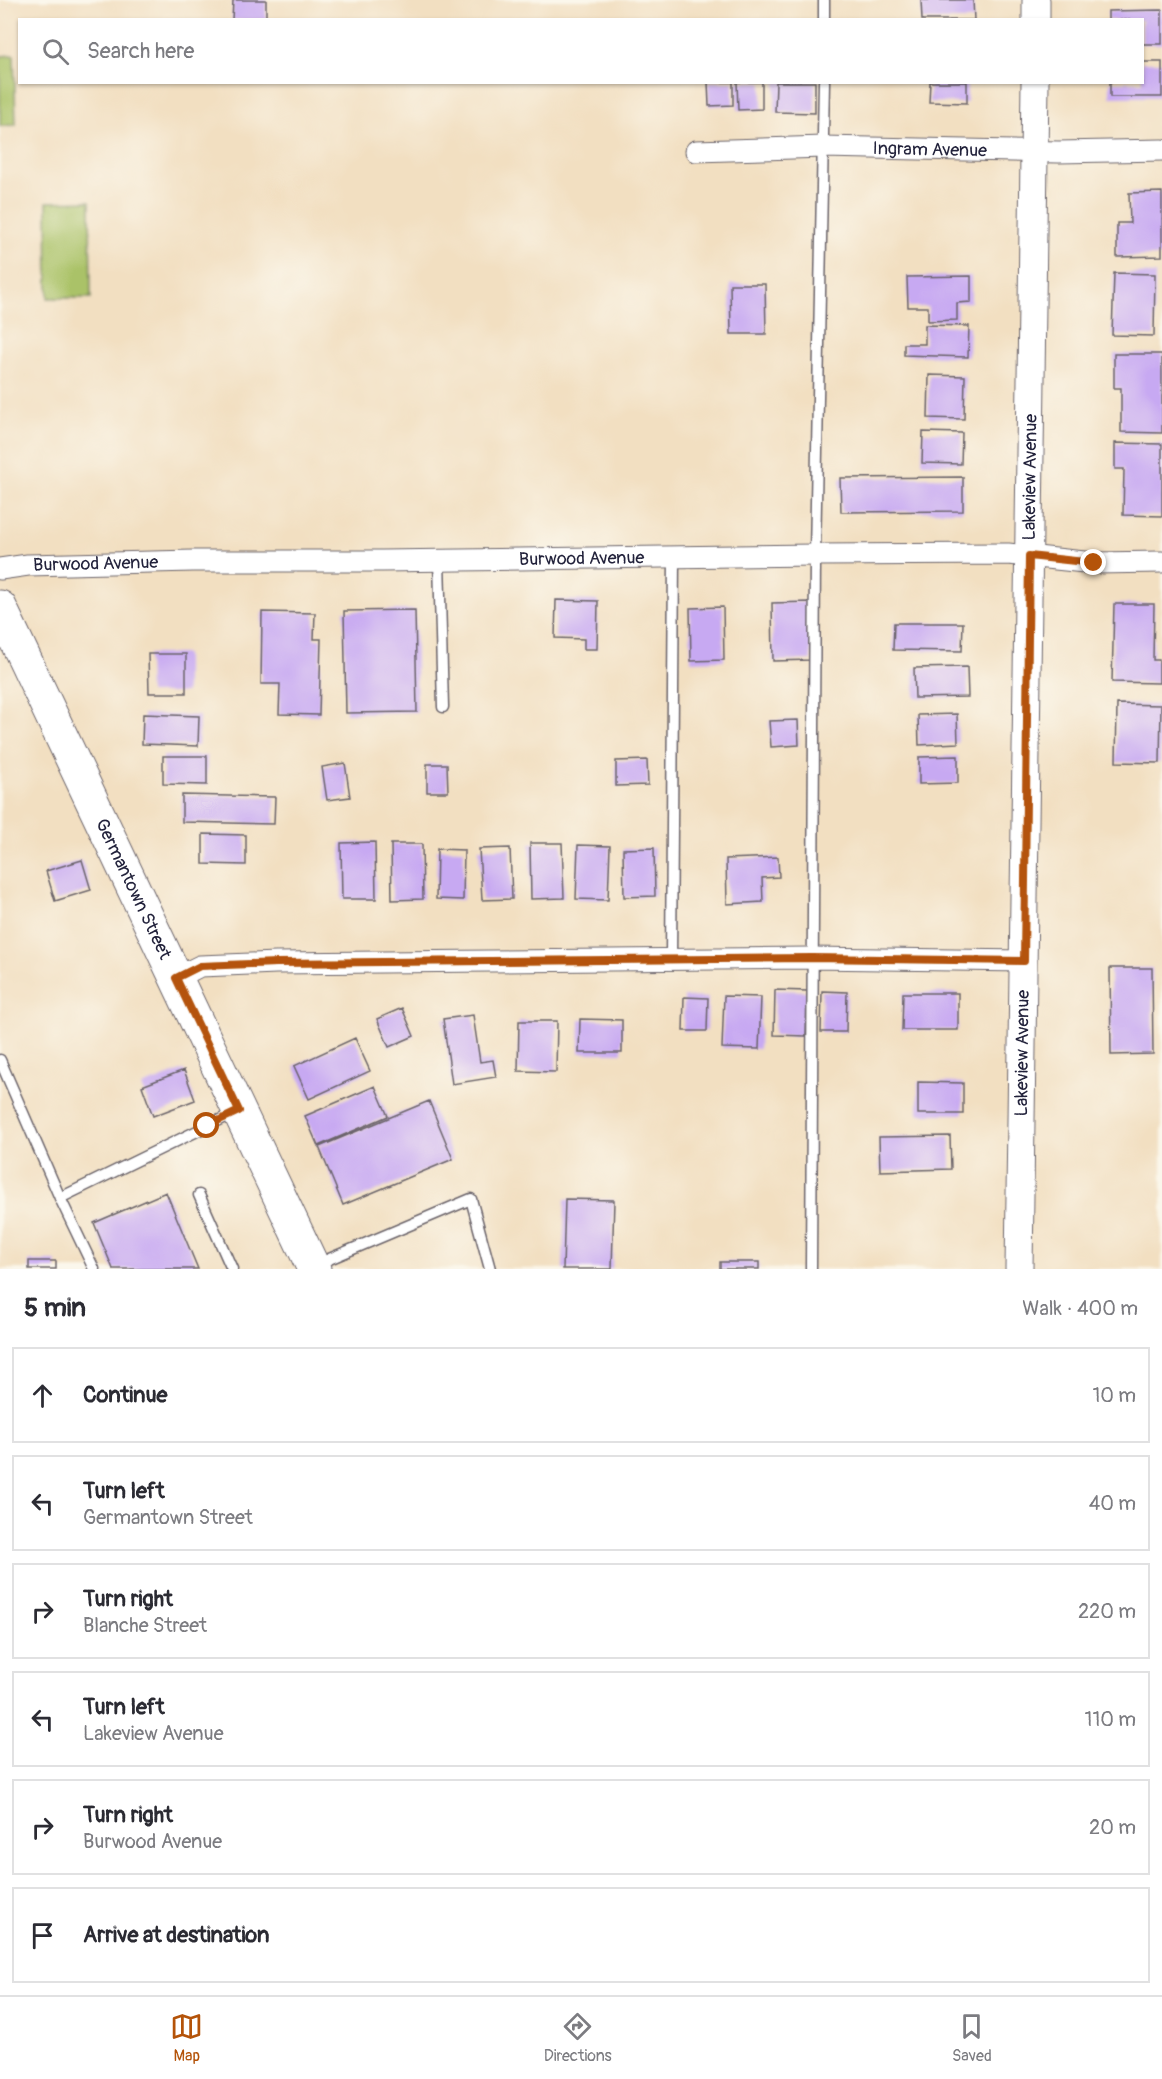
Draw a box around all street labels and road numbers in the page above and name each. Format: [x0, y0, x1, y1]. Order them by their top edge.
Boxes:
street label: Ingram Avenue [872, 137, 987, 162]
street label: Lakeview Avenue [1018, 414, 1043, 541]
street label: Burwood Avenue [519, 546, 645, 571]
street label: Burwood Avenue [33, 551, 159, 577]
street label: Germantown Street [90, 815, 177, 964]
street label: Lakeview Avenue [1010, 989, 1035, 1116]

